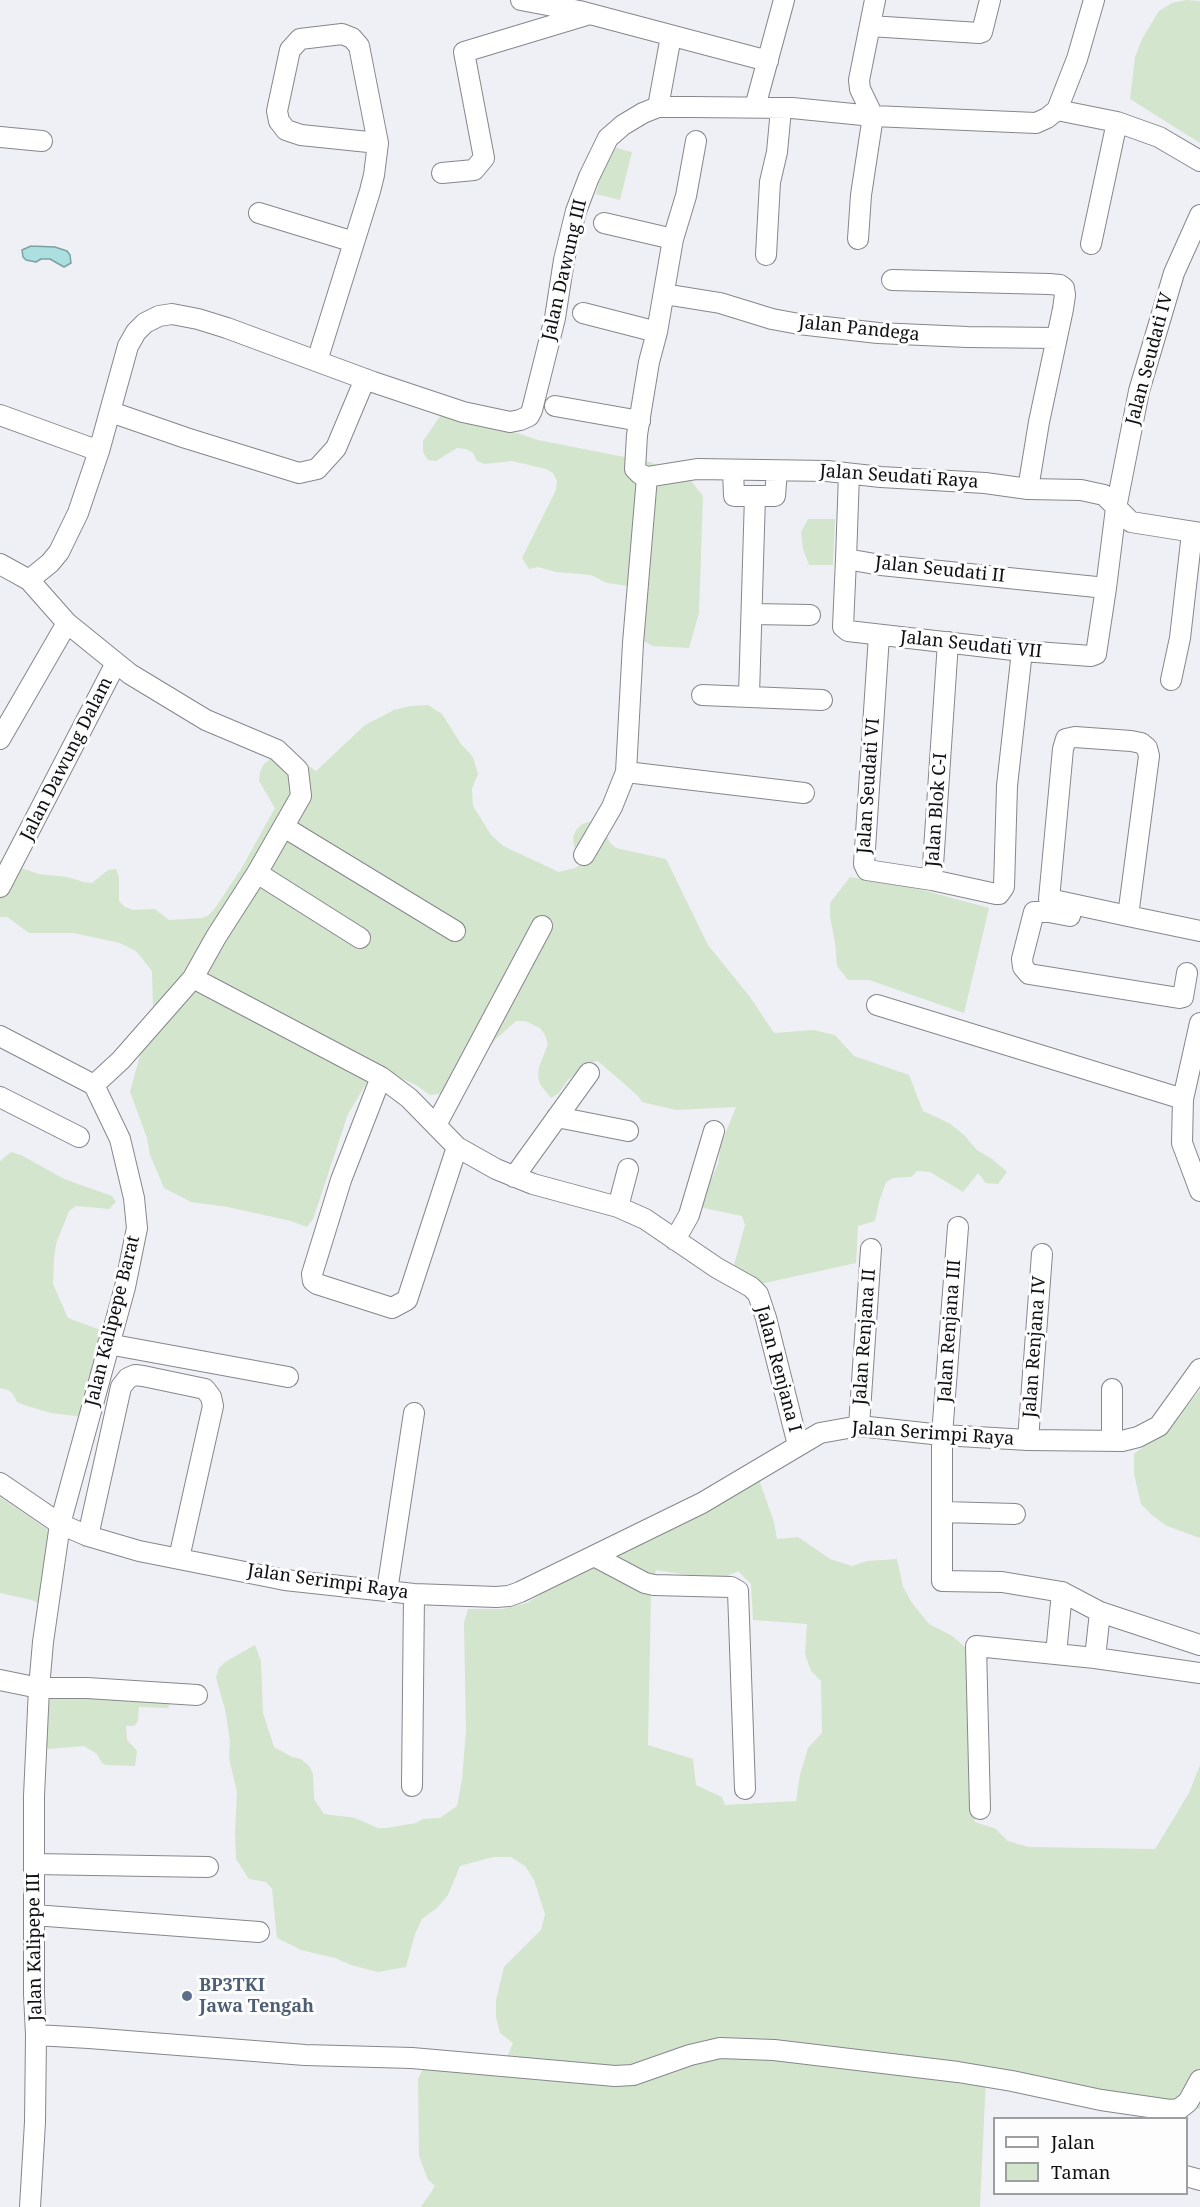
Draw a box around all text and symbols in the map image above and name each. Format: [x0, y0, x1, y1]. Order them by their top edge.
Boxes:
street label: Jalan Dawung III [538, 197, 592, 343]
street label: Jalan Seudati IV [1122, 290, 1178, 428]
street label: Jalan Pandega [797, 312, 921, 346]
street label: Jalan Seudati Raya [819, 461, 979, 493]
street label: Jalan Seudati II [874, 552, 1006, 588]
street label: Jalan Seudati VII [899, 627, 1043, 663]
street label: Jalan Dawung Dalam [16, 674, 118, 844]
street label: Jalan Seudati VI [853, 717, 885, 855]
street label: Jalan Blok C-I [922, 752, 952, 868]
street label: Jalan Kalipepe Barat [81, 1233, 145, 1409]
street label: Jalan Renjana III [934, 1259, 966, 1403]
street label: Jalan Renjana II [849, 1268, 881, 1406]
street label: Jalan Renjana IV [1019, 1275, 1051, 1419]
street label: Jalan Renjana I [751, 1303, 805, 1435]
street label: Jalan Serimpi Raya [851, 1418, 1015, 1450]
street label: Jalan Serimpi Raya [246, 1560, 410, 1604]
street label: Jalan Kalipepe III [23, 1873, 47, 2021]
place label: BP3TKI Jawa Tengah [199, 1975, 314, 2018]
marker: BP3TKI Jawa Tengah [180, 1989, 194, 2003]
legend [993, 2117, 1188, 2195]
text: Jalan [1051, 2130, 1095, 2154]
text: Taman [1051, 2160, 1110, 2184]

